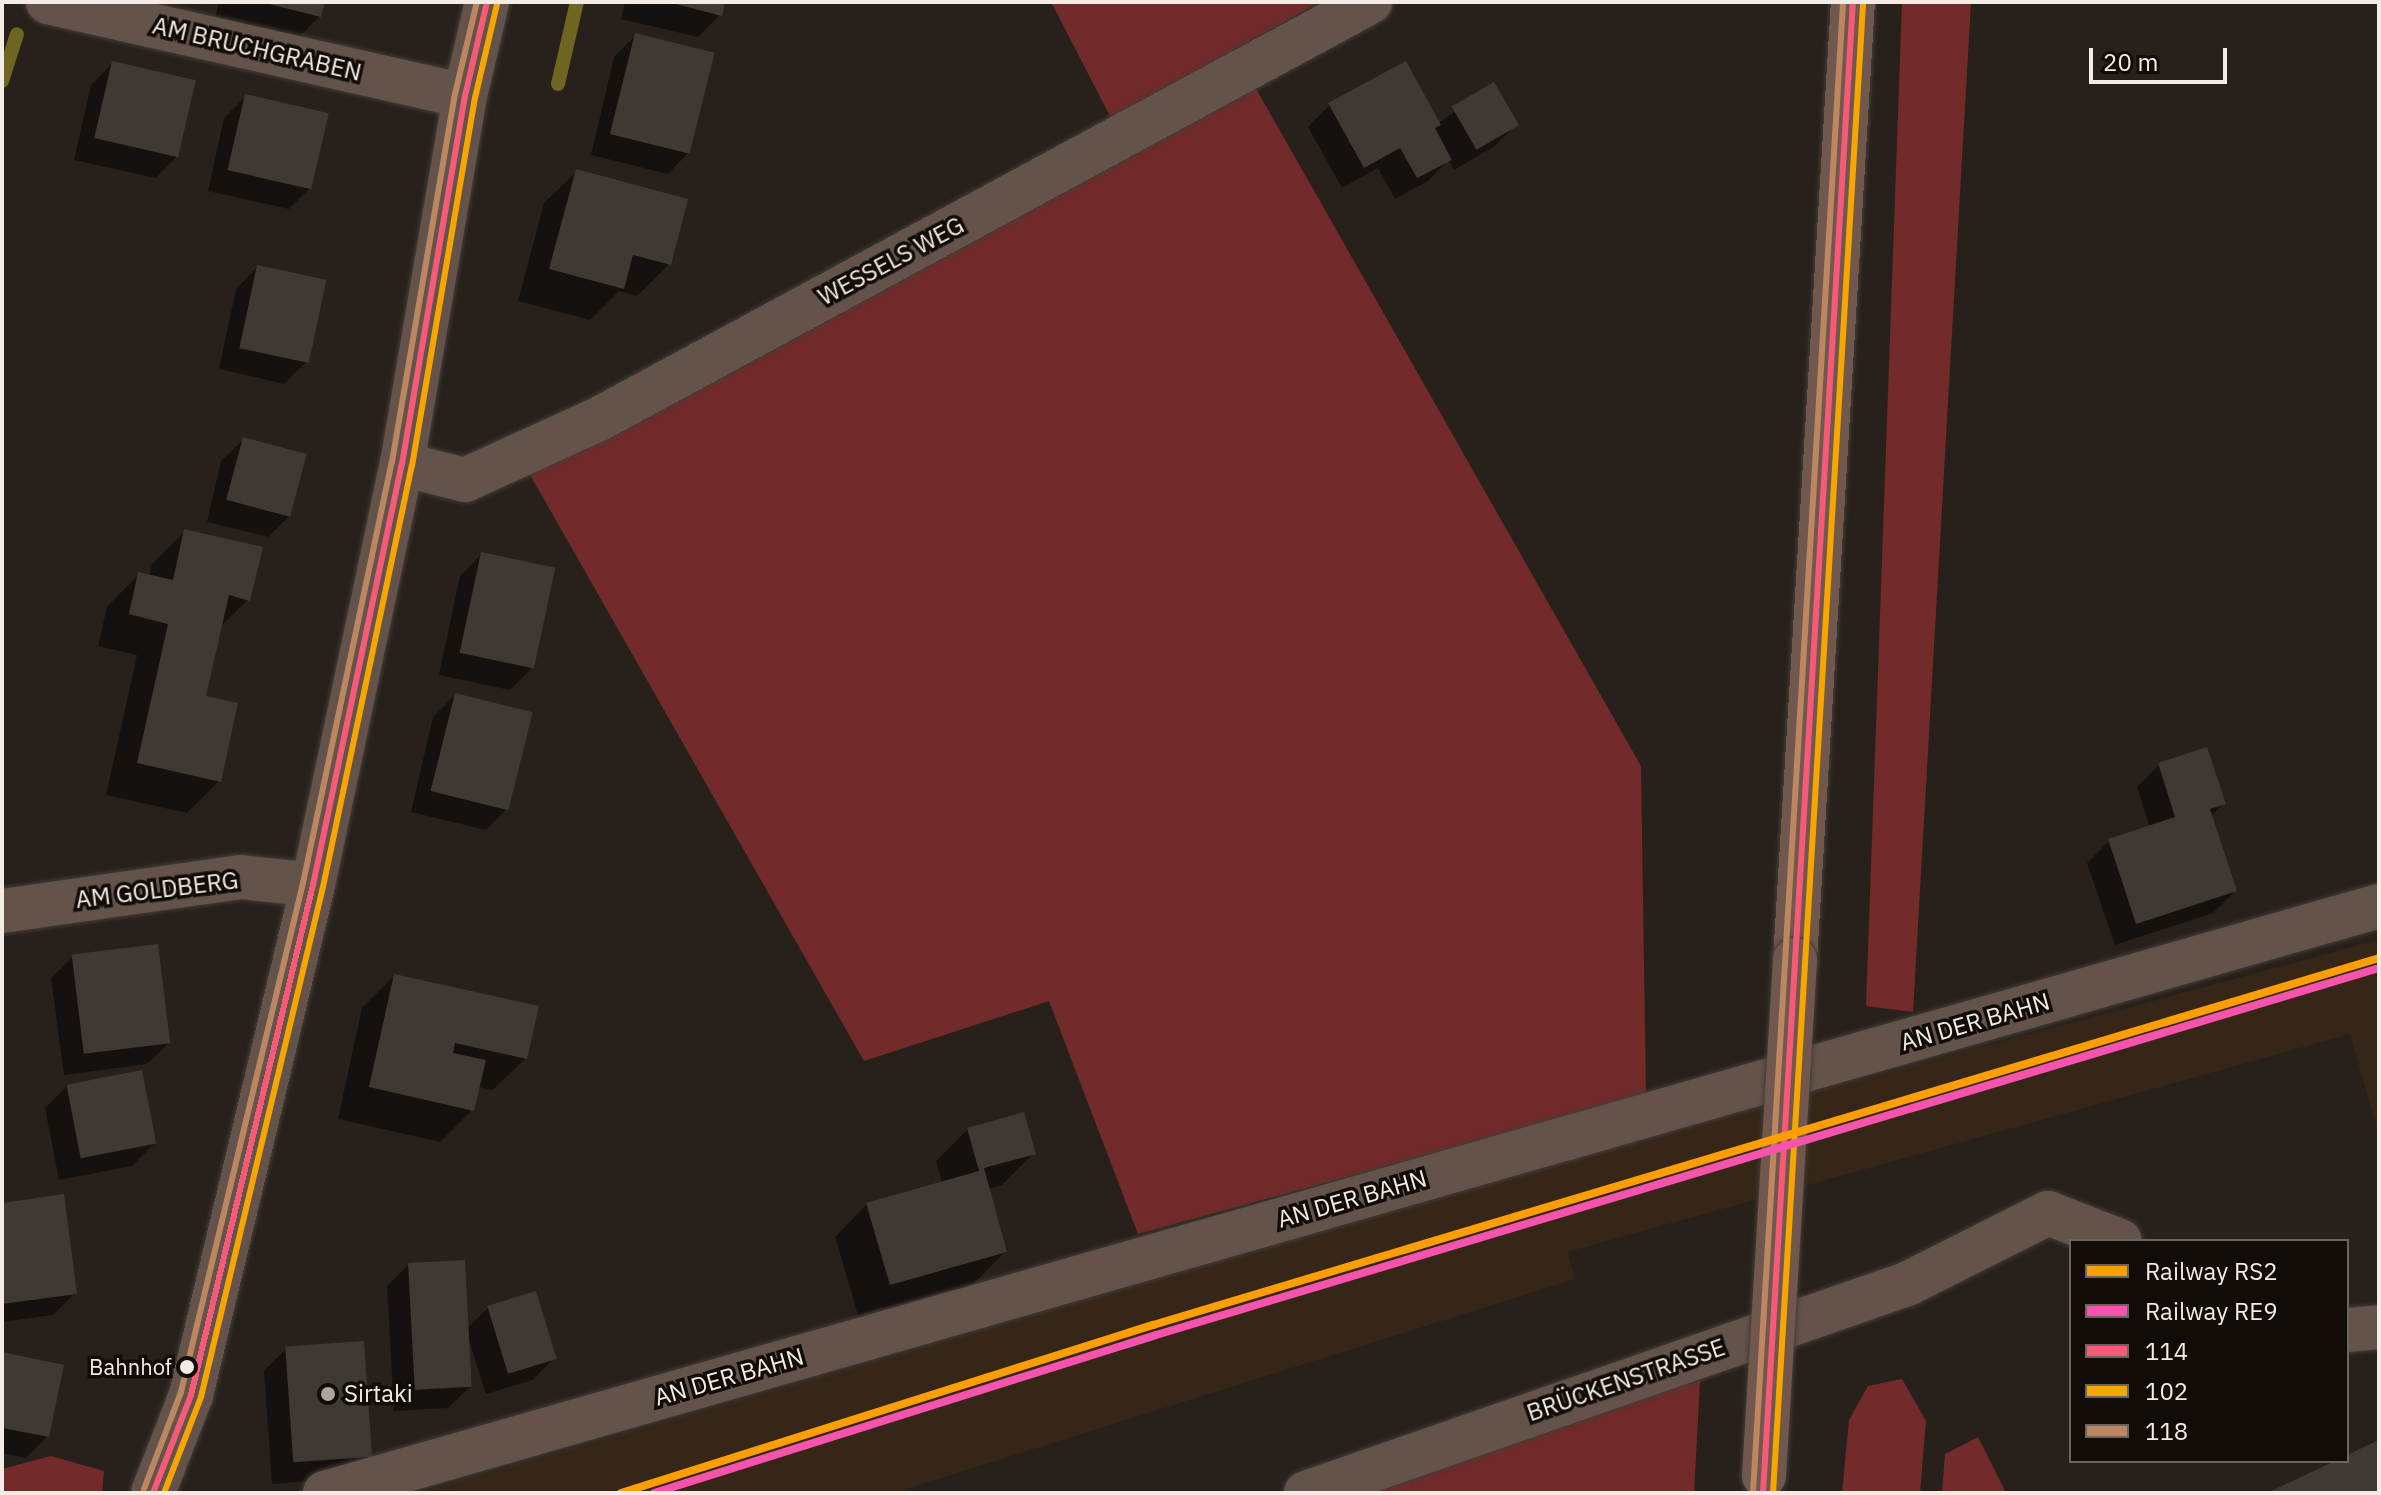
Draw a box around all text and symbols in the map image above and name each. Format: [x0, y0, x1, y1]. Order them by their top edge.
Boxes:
street label: AM BRUCHGRABEN [150, 11, 364, 87]
scale bar [2093, 32, 2231, 82]
text: 20 m [2103, 46, 2158, 78]
street label: WESSELS WEG [813, 211, 969, 311]
street label: AM GOLDBERG [74, 866, 240, 914]
street label: AN DER BAHN [1897, 987, 2053, 1057]
street label: AN DER BAHN [1274, 1164, 1430, 1234]
legend [2069, 1239, 2349, 1463]
text: Railway RS2 [2145, 1255, 2278, 1287]
text: Railway RE9 [2145, 1295, 2278, 1327]
street label: BRÜCKENSTRASSE [1523, 1333, 1729, 1427]
text: 114 [2145, 1335, 2188, 1367]
street label: AN DER BAHN [651, 1342, 807, 1412]
place label: Bahnhof [89, 1354, 172, 1380]
marker: Bahnhof [179, 1359, 195, 1375]
text: 102 [2145, 1375, 2188, 1407]
place label: Sirtaki [344, 1380, 413, 1408]
marker: Sirtaki [319, 1385, 337, 1403]
text: 118 [2145, 1415, 2188, 1447]

